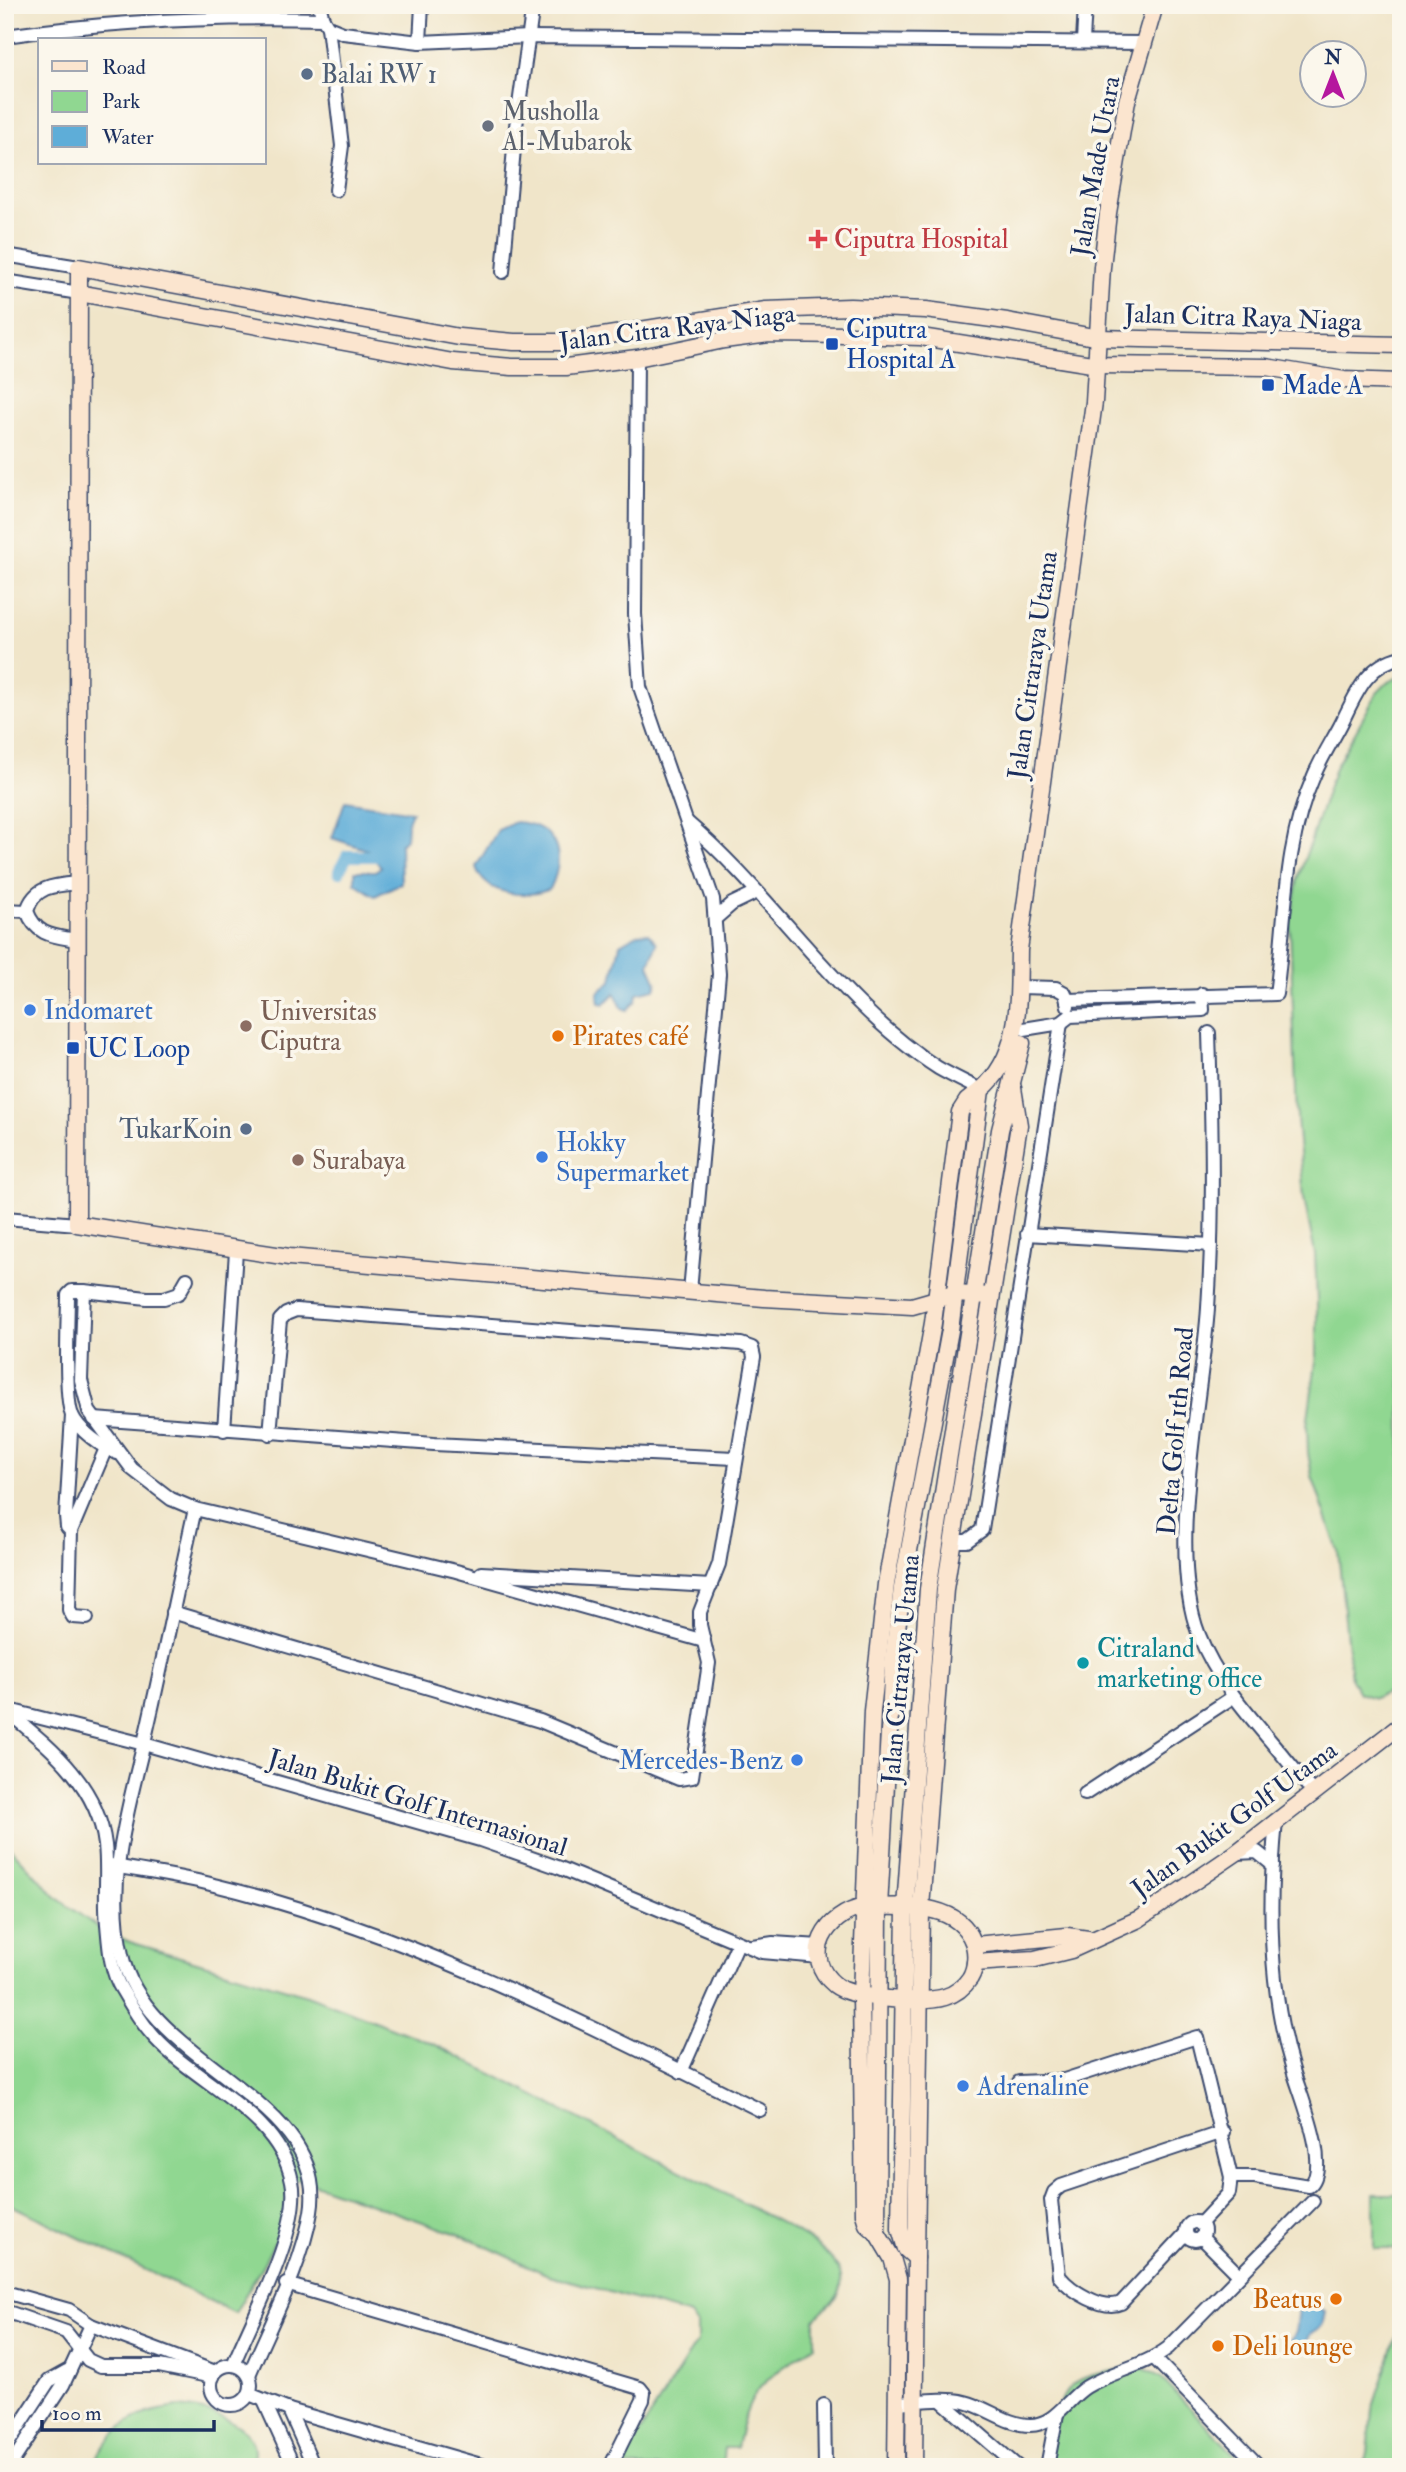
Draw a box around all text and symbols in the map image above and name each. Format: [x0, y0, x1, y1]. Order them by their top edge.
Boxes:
legend [38, 38, 266, 164]
north arrow [1298, 38, 1368, 108]
text: N [1323, 46, 1342, 70]
text: Road [102, 54, 147, 81]
place label: Balai RW 1 [321, 59, 437, 91]
marker: Balai RW 1 [299, 66, 315, 82]
street label: Jalan Made Utara [1064, 73, 1128, 260]
text: Park [102, 88, 140, 115]
place label: Musholla Al-Mubarok [501, 96, 633, 158]
marker: Musholla Al-Mubarok [480, 118, 496, 134]
text: Water [101, 124, 154, 151]
place label: Ciputra Hospital [834, 224, 1009, 257]
marker: Ciputra Hospital [808, 229, 828, 249]
street label: Jalan Citra Raya Niaga [556, 298, 797, 358]
street label: Jalan Citra Raya Niaga [1123, 298, 1363, 338]
place label: Ciputra Hospital A [846, 314, 956, 377]
marker: Ciputra Hospital A [824, 336, 840, 352]
place label: Made A [1282, 370, 1364, 402]
marker: Made A [1260, 377, 1276, 393]
street label: Jalan Citraraya Utama [1001, 549, 1065, 782]
place label: Indomaret [44, 995, 153, 1027]
place label: Universitas Ciputra [260, 996, 377, 1059]
marker: Indomaret [22, 1002, 38, 1018]
marker: Universitas Ciputra [238, 1018, 254, 1034]
place label: Pirates café [572, 1021, 689, 1053]
marker: Pirates café [550, 1028, 566, 1044]
place label: UC Loop [87, 1033, 190, 1066]
marker: UC Loop [65, 1040, 81, 1056]
place label: TukarKoin [119, 1114, 232, 1146]
marker: TukarKoin [238, 1121, 254, 1137]
place label: Hokky Supermarket [556, 1127, 689, 1190]
place label: Surabaya [312, 1145, 406, 1177]
marker: Hokky Supermarket [534, 1149, 550, 1165]
marker: Surabaya [290, 1152, 306, 1168]
street label: Delta Golf 1th Road [1151, 1325, 1201, 1537]
street label: Jalan Citraraya Utama [875, 1553, 927, 1786]
place label: Citraland marketing office [1097, 1633, 1262, 1695]
marker: Citraland marketing office [1075, 1655, 1091, 1671]
street label: Jalan Bukit Golf Utama [1125, 1734, 1344, 1906]
street label: Jalan Bukit Golf Internasional [263, 1742, 571, 1864]
place label: Mercedes-Benz [619, 1745, 783, 1777]
marker: Mercedes-Benz [789, 1752, 805, 1768]
place label: Adrenaline [976, 2071, 1089, 2103]
marker: Adrenaline [955, 2078, 971, 2094]
place label: Beatus [1253, 2284, 1322, 2316]
marker: Beatus [1328, 2291, 1344, 2307]
place label: Deli lounge [1232, 2331, 1353, 2363]
marker: Deli lounge [1210, 2338, 1226, 2354]
scale bar [42, 2388, 214, 2432]
text: 100 m [52, 2400, 102, 2427]

